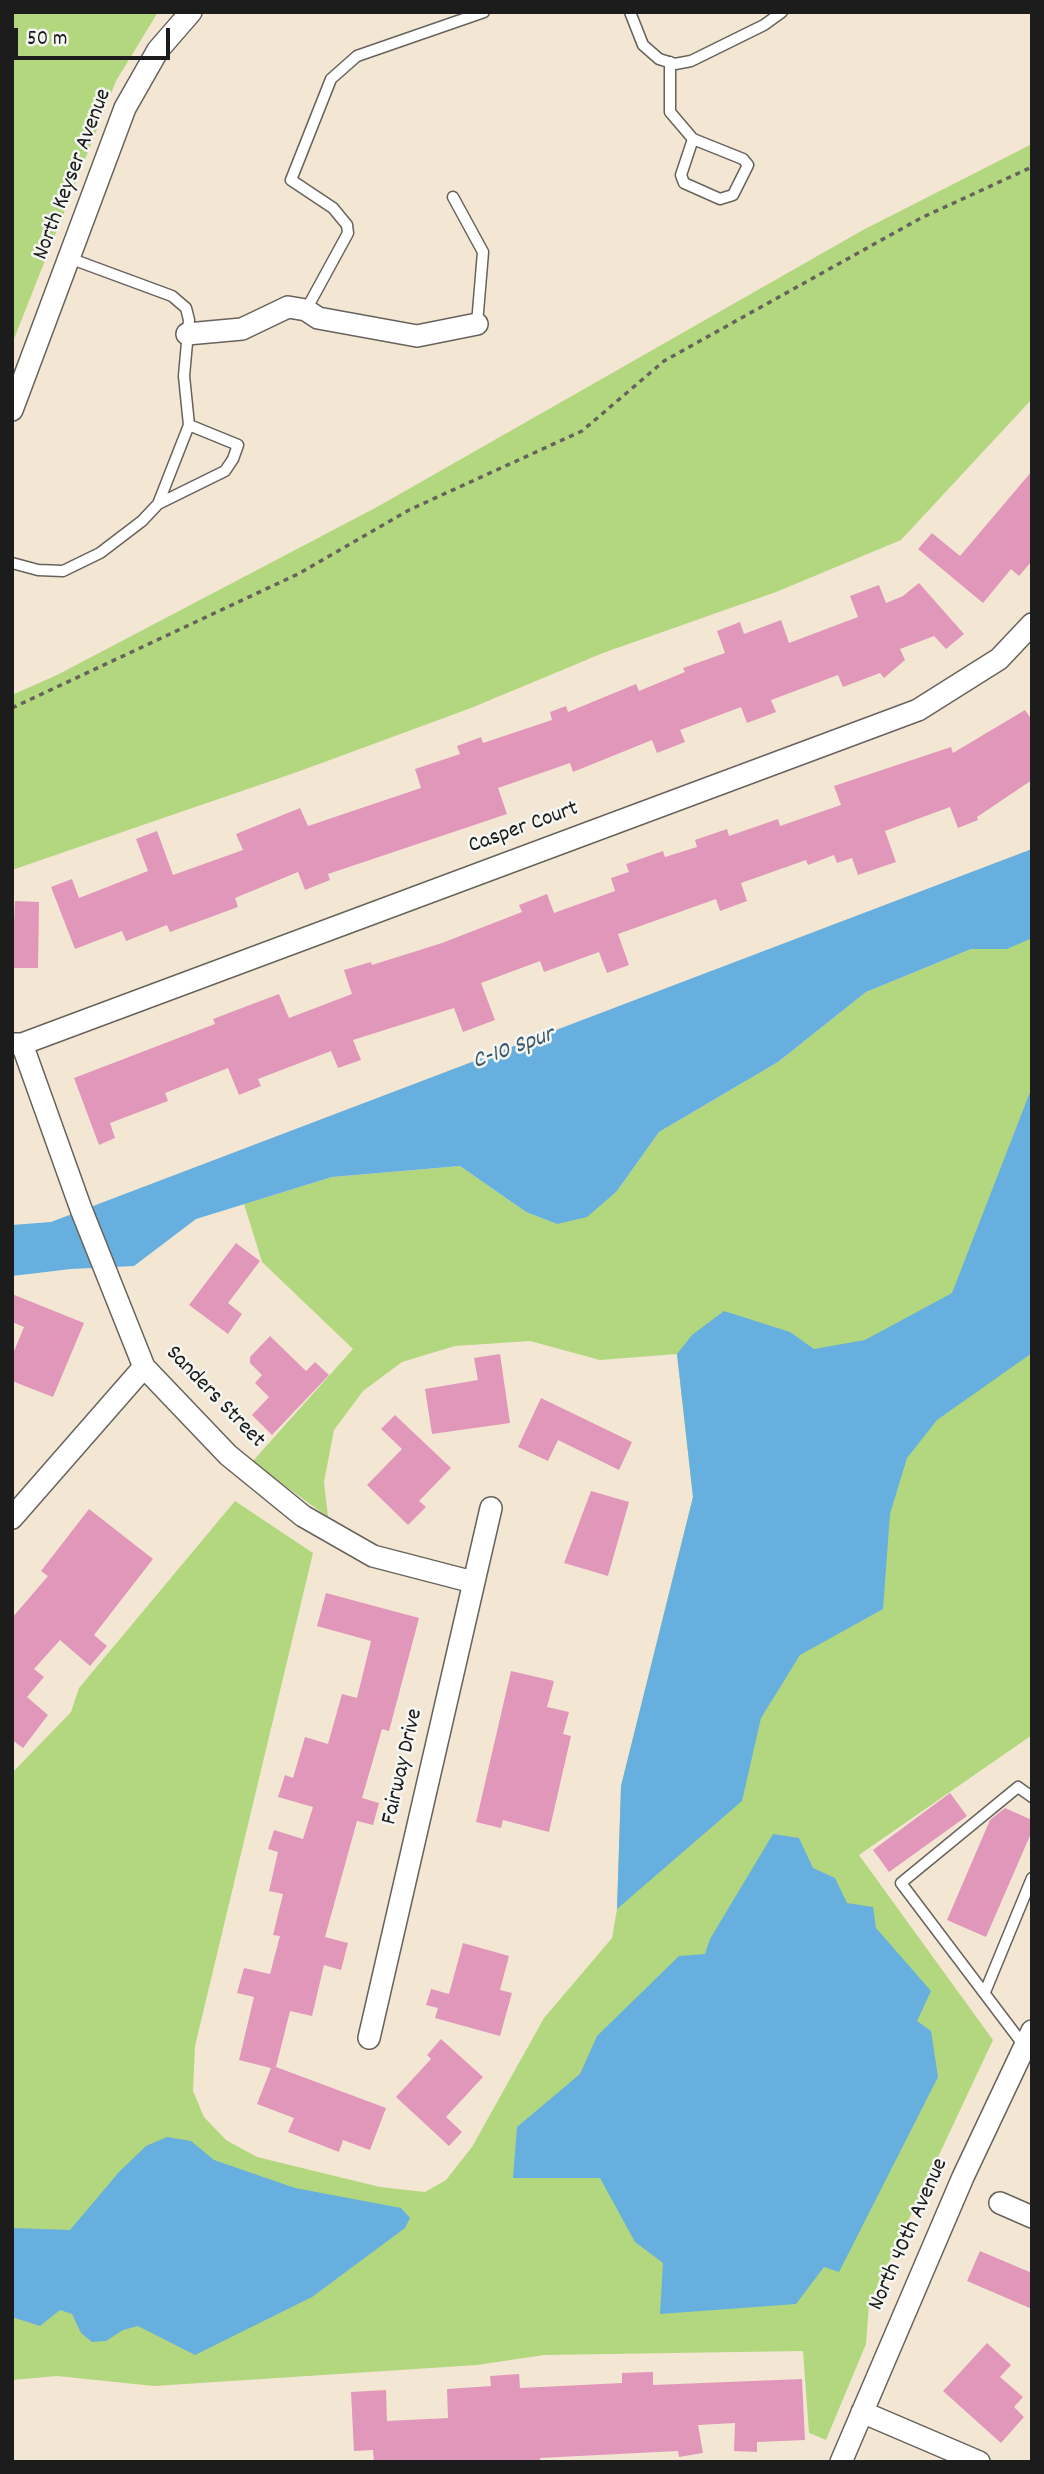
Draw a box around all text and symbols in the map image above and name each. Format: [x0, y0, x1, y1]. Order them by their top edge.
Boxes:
scale bar [18, 14, 173, 58]
text: 50 m [27, 25, 67, 55]
street label: North Keyser Avenue [29, 86, 119, 264]
street label: Casper Court [465, 796, 583, 862]
water label: C-10 Spur [469, 1022, 559, 1078]
street label: Sanders Street [158, 1341, 270, 1455]
street label: Fairway Drive [377, 1706, 431, 1828]
street label: North 40th Avenue [864, 2155, 956, 2315]

